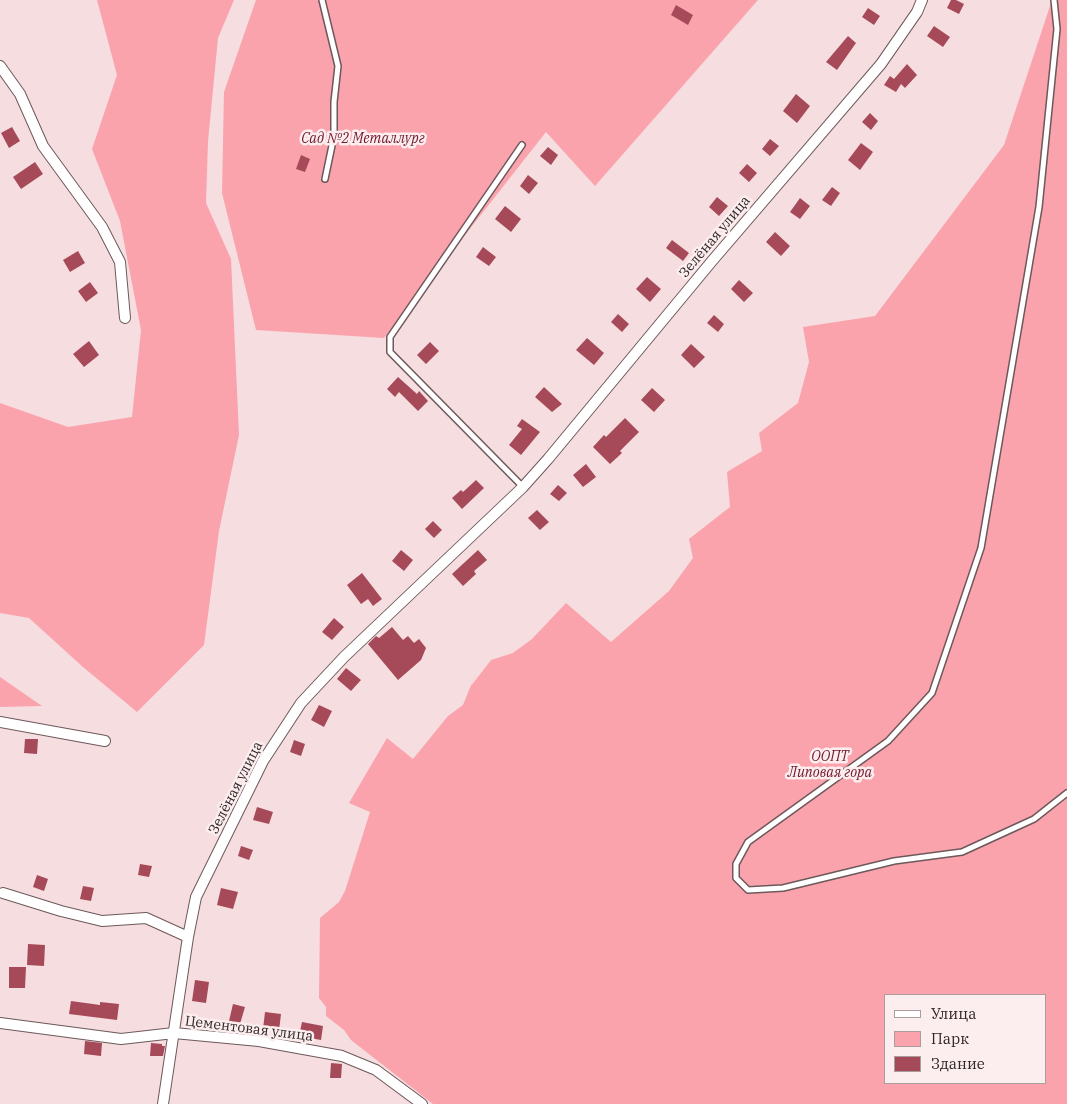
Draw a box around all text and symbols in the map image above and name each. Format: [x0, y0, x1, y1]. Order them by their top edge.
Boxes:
park label: Сад №2 Металлург [301, 131, 425, 147]
street label: Зелёная улица [676, 193, 754, 281]
street label: Зелёная улица [205, 739, 267, 837]
park label: ООПТ Липовая гора [788, 749, 872, 782]
legend [884, 994, 1047, 1084]
text: Улица [931, 1004, 976, 1023]
street label: Цементовая улица [184, 1013, 314, 1045]
text: Парк [931, 1029, 969, 1048]
text: Здание [931, 1054, 985, 1073]

